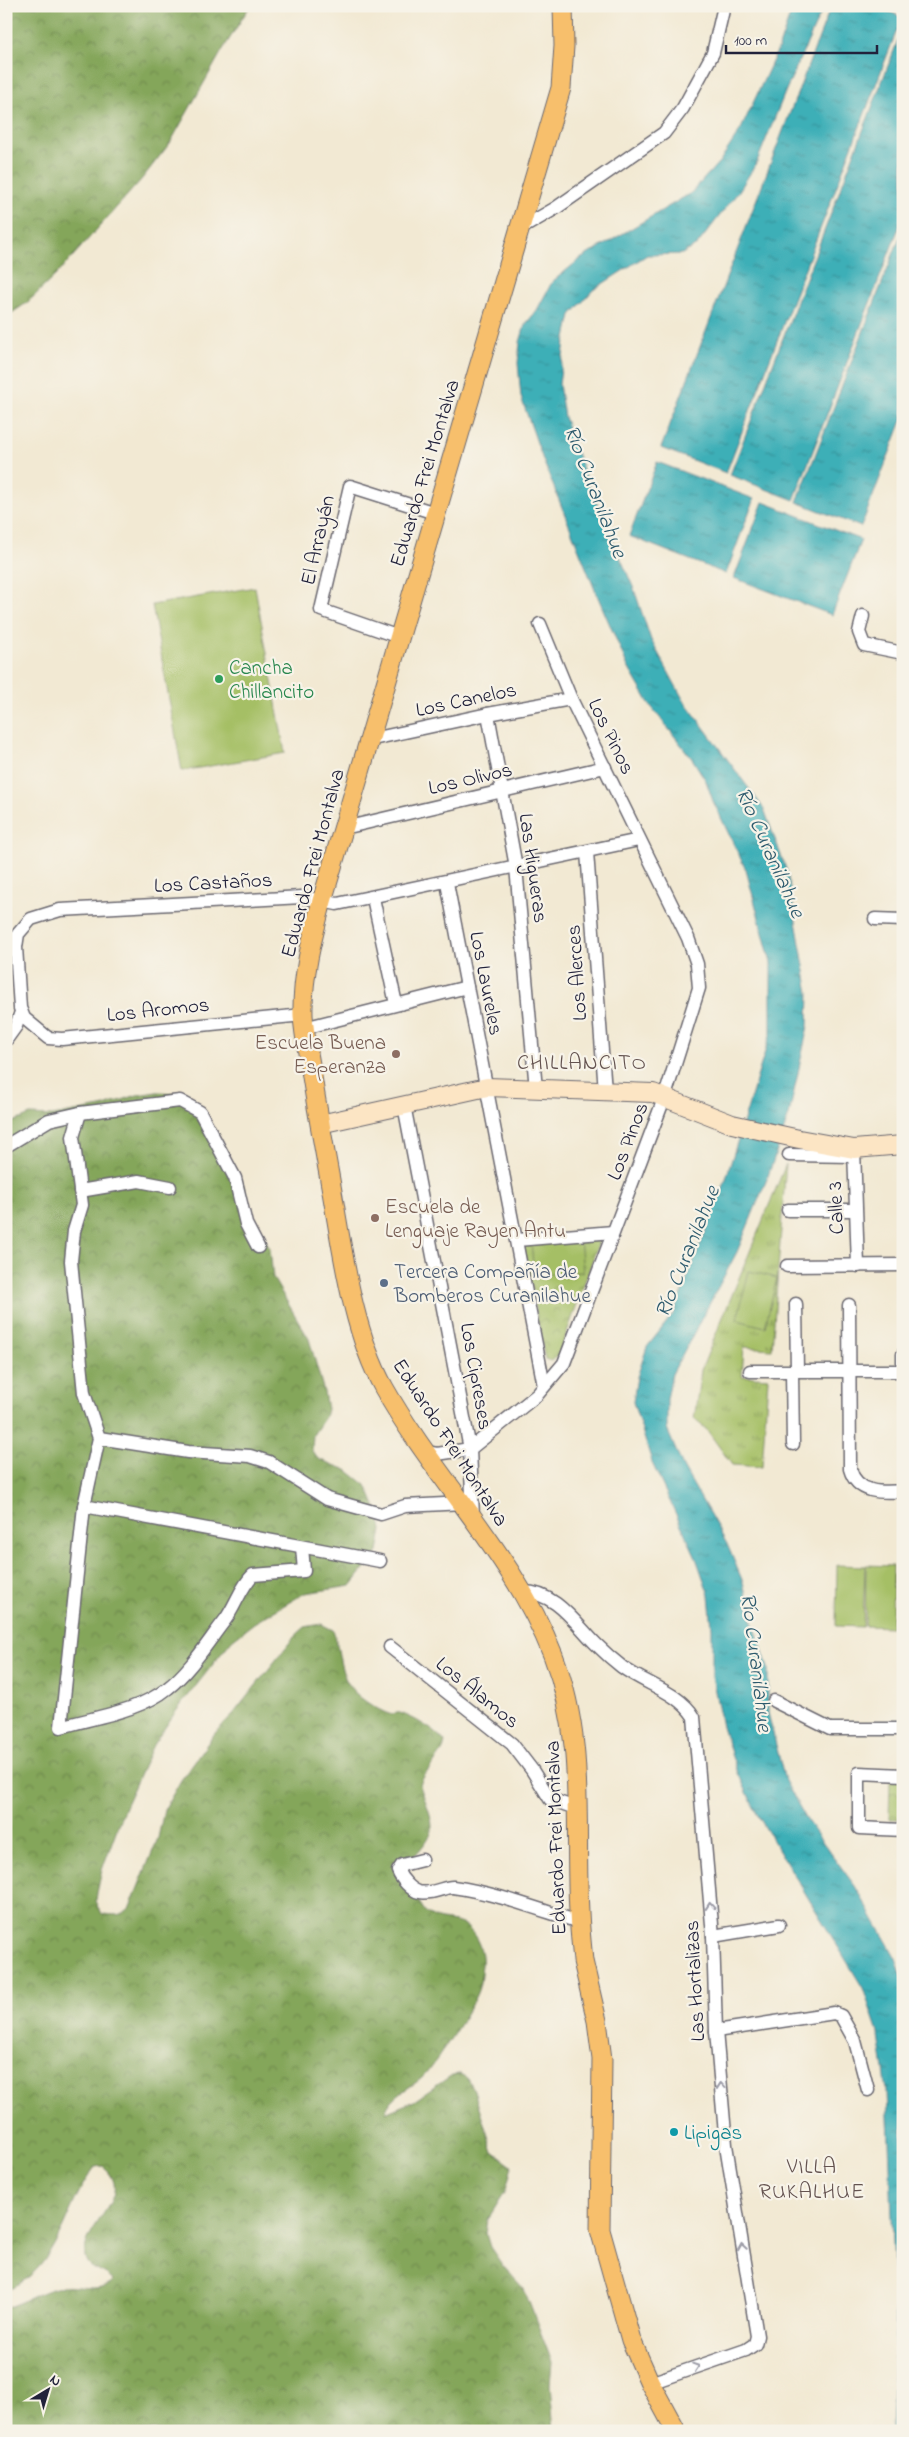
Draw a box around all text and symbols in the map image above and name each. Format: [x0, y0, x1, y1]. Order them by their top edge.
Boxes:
scale bar [726, 22, 878, 54]
text: 100 m [734, 30, 767, 52]
street label: Eduardo Frei Montalva [383, 376, 469, 571]
water label: Río Curanilahue [554, 421, 635, 564]
street label: El Arrayán [294, 493, 346, 589]
place label: Cancha Chillancito [229, 654, 314, 708]
marker: Cancha Chillancito [213, 673, 225, 685]
street label: Los Canelos [413, 676, 520, 726]
street label: Los Pinos [579, 694, 641, 780]
street label: Los Olivos [425, 756, 515, 804]
street label: Eduardo Frei Montalva [274, 766, 354, 961]
water label: Río Curanilahue [726, 783, 813, 925]
street label: Las Higueras [508, 812, 555, 925]
street label: Los Castaños [153, 866, 273, 902]
street label: Los Alerces [560, 924, 596, 1022]
street label: Los Laureles [460, 929, 510, 1038]
street label: Los Aromos [105, 991, 211, 1031]
place label: Escuela Buena Esperanza [255, 1029, 386, 1083]
marker: Escuela Buena Esperanza [390, 1048, 402, 1060]
district label: CHILLANCITO [517, 1048, 647, 1080]
street label: Los Pinos [600, 1098, 657, 1185]
water label: Río Curanilahue [648, 1180, 730, 1323]
street label: Calle 3 [821, 1181, 853, 1235]
place label: Escuela de Lenguaje Rayen Antu [385, 1193, 566, 1249]
marker: Escuela de Lenguaje Rayen Antu [369, 1212, 381, 1224]
place label: Tercera Compañía de Bomberos Curanilahue [393, 1258, 591, 1312]
marker: Tercera Compañía de Bomberos Curanilahue [378, 1277, 390, 1289]
street label: Los Cipreses [451, 1321, 499, 1432]
street label: Eduardo Frei Montalva [384, 1353, 515, 1533]
water label: Río Curanilahue [731, 1591, 780, 1735]
street label: Los Álamos [428, 1650, 526, 1737]
street label: Eduardo Frei Montalva [539, 1740, 575, 1936]
one-way arrow [705, 1902, 716, 1910]
street label: Las Hortalizas [678, 1920, 714, 2042]
one-way arrow [716, 2082, 727, 2090]
place label: Lipigas [684, 2119, 742, 2151]
marker: Lipigas [668, 2126, 680, 2138]
district label: VILLA RUKALHUE [759, 2152, 865, 2209]
one-way arrow [738, 2242, 748, 2251]
one-way arrow [692, 2363, 700, 2373]
north arrow [22, 2364, 72, 2414]
text: N [45, 2370, 65, 2392]

